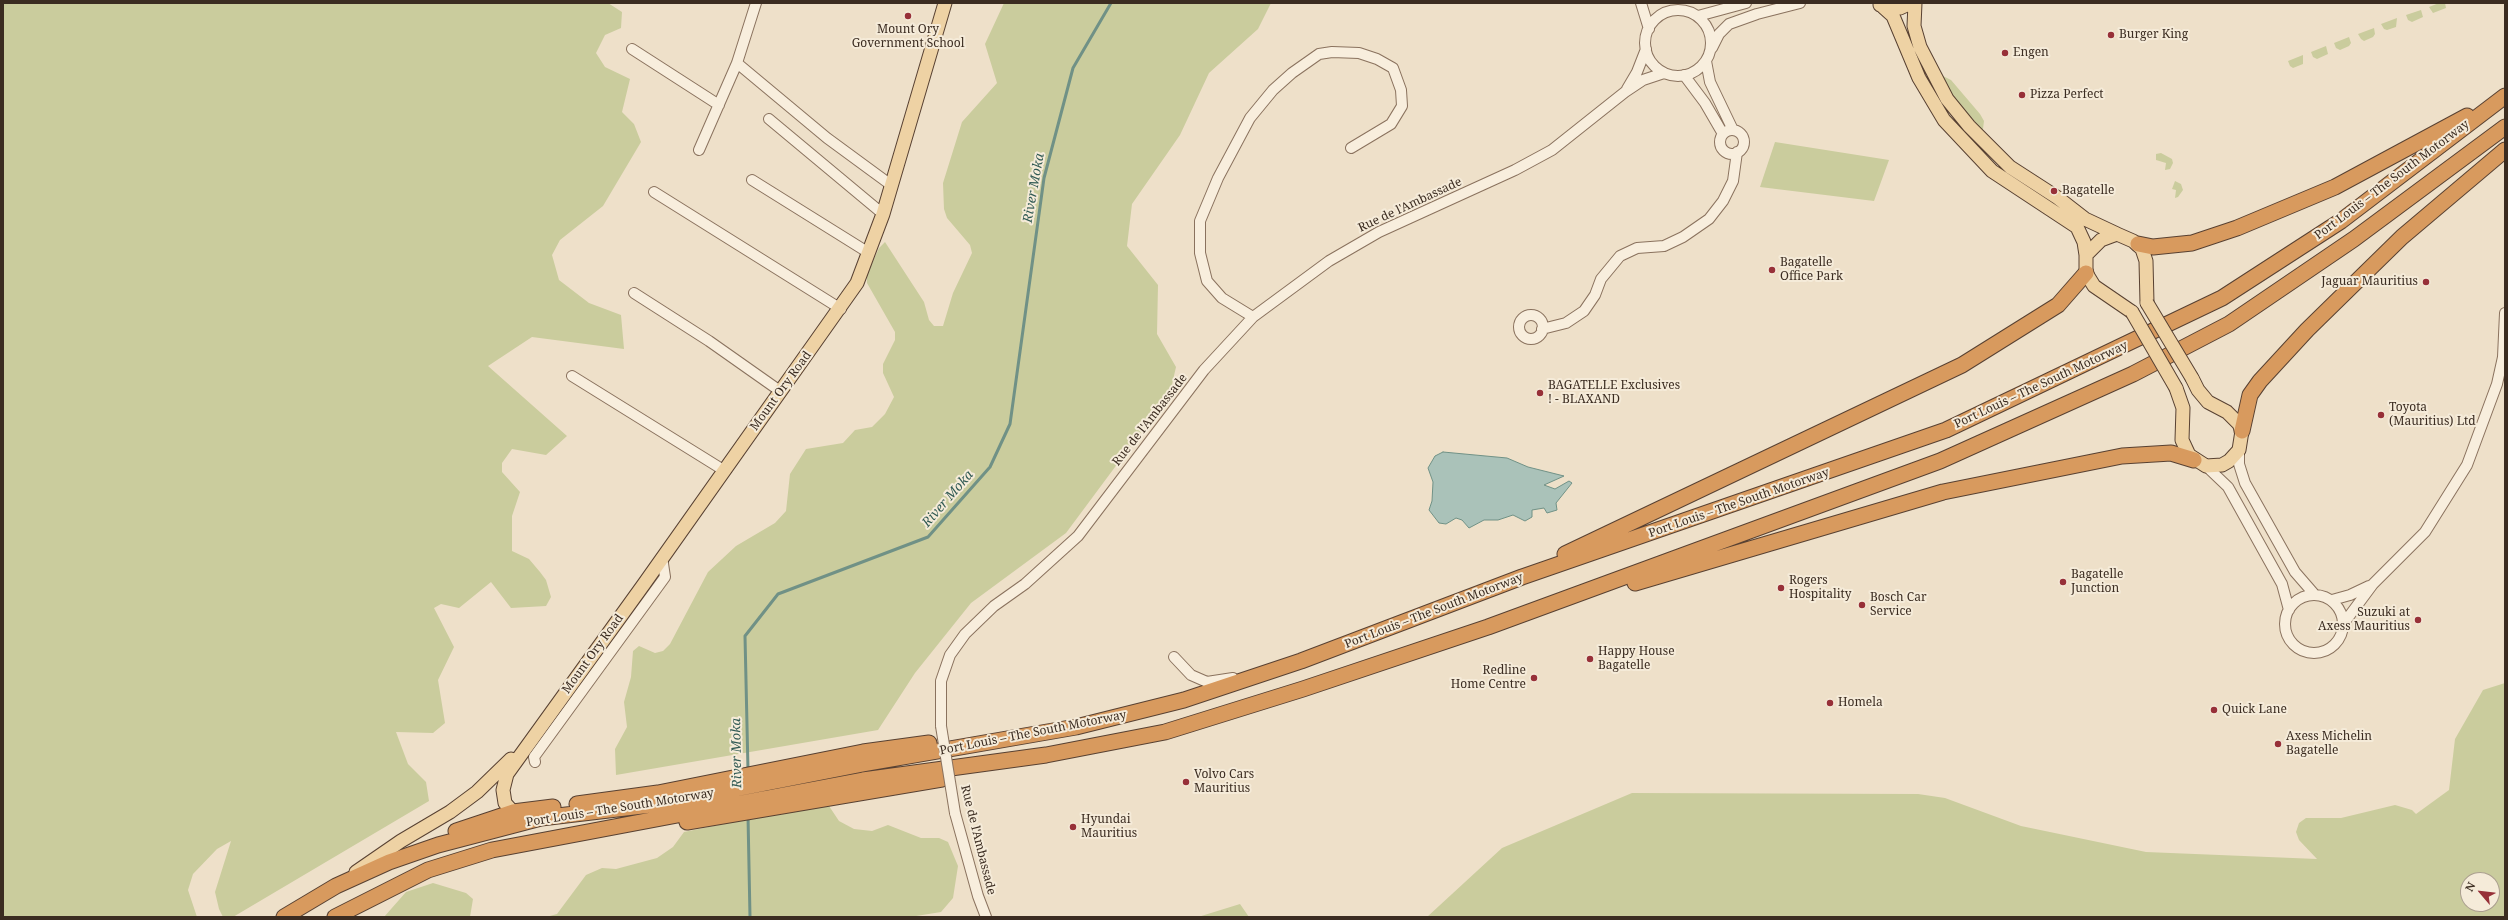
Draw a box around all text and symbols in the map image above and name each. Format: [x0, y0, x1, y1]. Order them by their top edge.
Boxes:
marker: Mount Ory Government School [903, 11, 913, 21]
place label: Mount Ory Government School [852, 23, 964, 51]
place label: Burger King [2119, 28, 2188, 42]
marker: Burger King [2106, 30, 2116, 40]
place label: Engen [2013, 46, 2049, 60]
marker: Engen [2000, 48, 2010, 58]
place label: Pizza Perfect [2030, 88, 2104, 102]
marker: Pizza Perfect [2017, 90, 2027, 100]
street label: Port Louis – The South Motorway [2312, 117, 2472, 243]
water label: River Moka [1020, 152, 1048, 224]
street label: Rue de l'Ambassade [1356, 175, 1464, 235]
place label: Bagatelle [2062, 184, 2114, 198]
marker: Bagatelle [2049, 186, 2059, 196]
place label: Bagatelle Office Park [1780, 256, 1843, 284]
marker: Bagatelle Office Park [1767, 265, 1777, 275]
place label: Jaguar Mauritius [2321, 275, 2418, 289]
marker: Jaguar Mauritius [2421, 277, 2431, 287]
street label: Port Louis – The South Motorway [1952, 338, 2130, 432]
street label: Mount Ory Road [747, 349, 815, 433]
street label: Rue de l'Ambassade [1110, 371, 1190, 469]
place label: BAGATELLE Exclusives ! - BLAXAND [1548, 379, 1680, 407]
marker: BAGATELLE Exclusives ! - BLAXAND [1535, 388, 1545, 398]
place label: Toyota (Mauritius) Ltd [2389, 401, 2476, 429]
marker: Toyota (Mauritius) Ltd [2376, 410, 2386, 420]
street label: Port Louis – The South Motorway [1647, 465, 1831, 541]
water label: River Moka [919, 467, 977, 531]
place label: Bagatelle Junction [2071, 568, 2123, 596]
street label: Port Louis – The South Motorway [1343, 570, 1525, 652]
place label: Rogers Hospitality [1789, 574, 1852, 602]
marker: Bagatelle Junction [2058, 577, 2068, 587]
marker: Rogers Hospitality [1776, 583, 1786, 593]
place label: Bosch Car Service [1870, 591, 1927, 619]
marker: Bosch Car Service [1857, 600, 1867, 610]
place label: Suzuki at Axess Mauritius [2318, 606, 2410, 634]
street label: Mount Ory Road [559, 612, 627, 696]
marker: Suzuki at Axess Mauritius [2413, 615, 2423, 625]
place label: Happy House Bagatelle [1598, 645, 1675, 673]
marker: Happy House Bagatelle [1585, 654, 1595, 664]
place label: Redline Home Centre [1451, 664, 1526, 692]
marker: Redline Home Centre [1529, 673, 1539, 683]
place label: Homela [1838, 696, 1883, 710]
marker: Homela [1825, 698, 1835, 708]
place label: Quick Lane [2222, 703, 2287, 717]
marker: Quick Lane [2209, 705, 2219, 715]
street label: Port Louis – The South Motorway [938, 708, 1128, 758]
water label: River Moka [729, 718, 745, 788]
place label: Axess Michelin Bagatelle [2286, 730, 2372, 758]
marker: Axess Michelin Bagatelle [2273, 739, 2283, 749]
place label: Volvo Cars Mauritius [1194, 768, 1254, 796]
marker: Volvo Cars Mauritius [1181, 777, 1191, 787]
street label: Rue de l'Ambassade [957, 784, 999, 896]
street label: Port Louis – The South Motorway [525, 786, 715, 830]
place label: Hyundai Mauritius [1081, 813, 1137, 841]
marker: Hyundai Mauritius [1068, 822, 1078, 832]
north arrow [2460, 872, 2500, 912]
text: N [2461, 879, 2479, 894]

